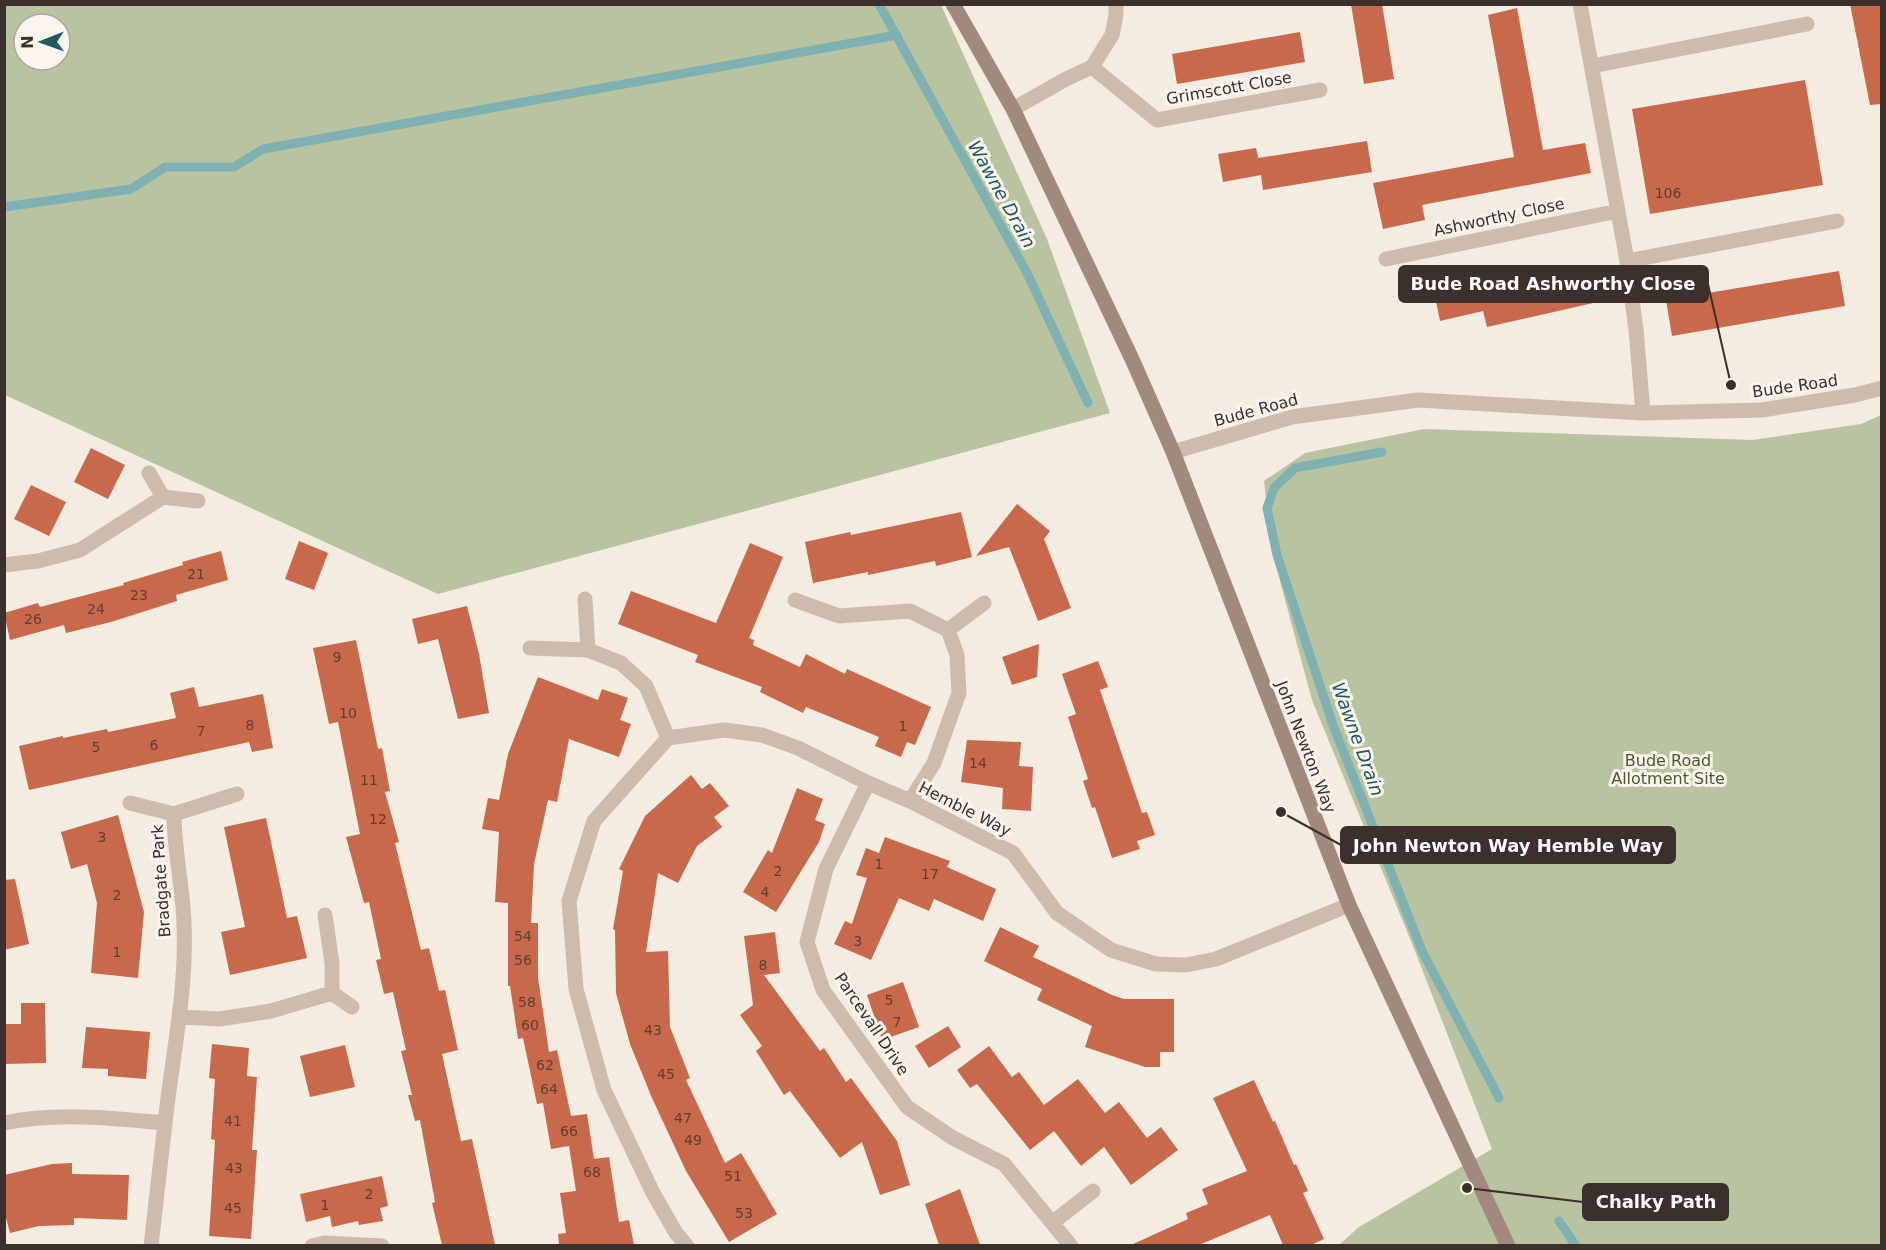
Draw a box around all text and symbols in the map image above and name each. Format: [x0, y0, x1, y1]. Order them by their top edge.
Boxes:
north arrow [12, 12, 72, 72]
text: N [18, 35, 37, 49]
street label: Grimscott Close [1165, 68, 1293, 108]
water label: Wawne Drain [964, 137, 1040, 251]
house number: 106 [1655, 185, 1681, 201]
street label: Ashworthy Close [1432, 194, 1566, 240]
callout: Bude Road Ashworthy Close [1399, 266, 1708, 302]
text: Bude Road Ashworthy Close [1411, 273, 1695, 294]
street label: Bude Road [1751, 371, 1839, 401]
street label: Bude Road [1212, 390, 1300, 430]
house number: 21 [187, 566, 205, 582]
house number: 23 [130, 587, 148, 603]
house number: 24 [87, 601, 105, 617]
house number: 26 [24, 611, 42, 627]
house number: 9 [333, 649, 341, 665]
street label: John Newton Way [1272, 677, 1340, 816]
water label: Wawne Drain [1328, 679, 1388, 799]
house number: 10 [339, 705, 357, 721]
house number: 8 [246, 717, 254, 733]
house number: 1 [899, 718, 907, 734]
house number: 7 [197, 723, 205, 739]
house number: 6 [150, 737, 159, 753]
house number: 5 [92, 739, 100, 755]
park label: Bude Road Allotment Site [1611, 751, 1725, 788]
house number: 14 [969, 755, 987, 771]
house number: 11 [360, 772, 378, 788]
street label: Hemble Way [916, 778, 1014, 840]
house number: 12 [369, 811, 387, 827]
street label: Bradgate Park [148, 823, 174, 938]
callout: John Newton Way Hemble Way [1341, 827, 1675, 863]
house number: 3 [98, 829, 106, 845]
text: John Newton Way Hemble Way [1351, 835, 1663, 856]
house number: 1 [875, 856, 883, 872]
house number: 2 [774, 863, 782, 879]
house number: 17 [921, 866, 939, 882]
house number: 4 [761, 884, 770, 900]
house number: 2 [113, 887, 121, 903]
house number: 54 [514, 928, 532, 944]
house number: 3 [854, 933, 862, 949]
house number: 1 [113, 944, 121, 960]
house number: 56 [514, 952, 532, 968]
house number: 8 [759, 957, 767, 973]
street label: Parcevall Drive [831, 969, 913, 1079]
house number: 5 [885, 992, 893, 1008]
house number: 58 [518, 994, 536, 1010]
house number: 7 [893, 1014, 901, 1030]
house number: 60 [521, 1017, 539, 1033]
house number: 43 [644, 1022, 662, 1038]
house number: 62 [536, 1057, 554, 1073]
house number: 45 [657, 1066, 675, 1082]
house number: 64 [540, 1081, 558, 1097]
house number: 47 [674, 1110, 692, 1126]
house number: 41 [224, 1113, 242, 1129]
house number: 66 [560, 1123, 578, 1139]
house number: 49 [684, 1132, 702, 1148]
house number: 43 [225, 1160, 243, 1176]
house number: 68 [583, 1164, 601, 1180]
house number: 51 [724, 1168, 742, 1184]
callout: Chalky Path [1583, 1184, 1728, 1220]
house number: 2 [365, 1186, 373, 1202]
text: Chalky Path [1596, 1191, 1716, 1212]
house number: 1 [321, 1197, 329, 1213]
house number: 45 [224, 1200, 242, 1216]
house number: 53 [735, 1205, 753, 1221]

